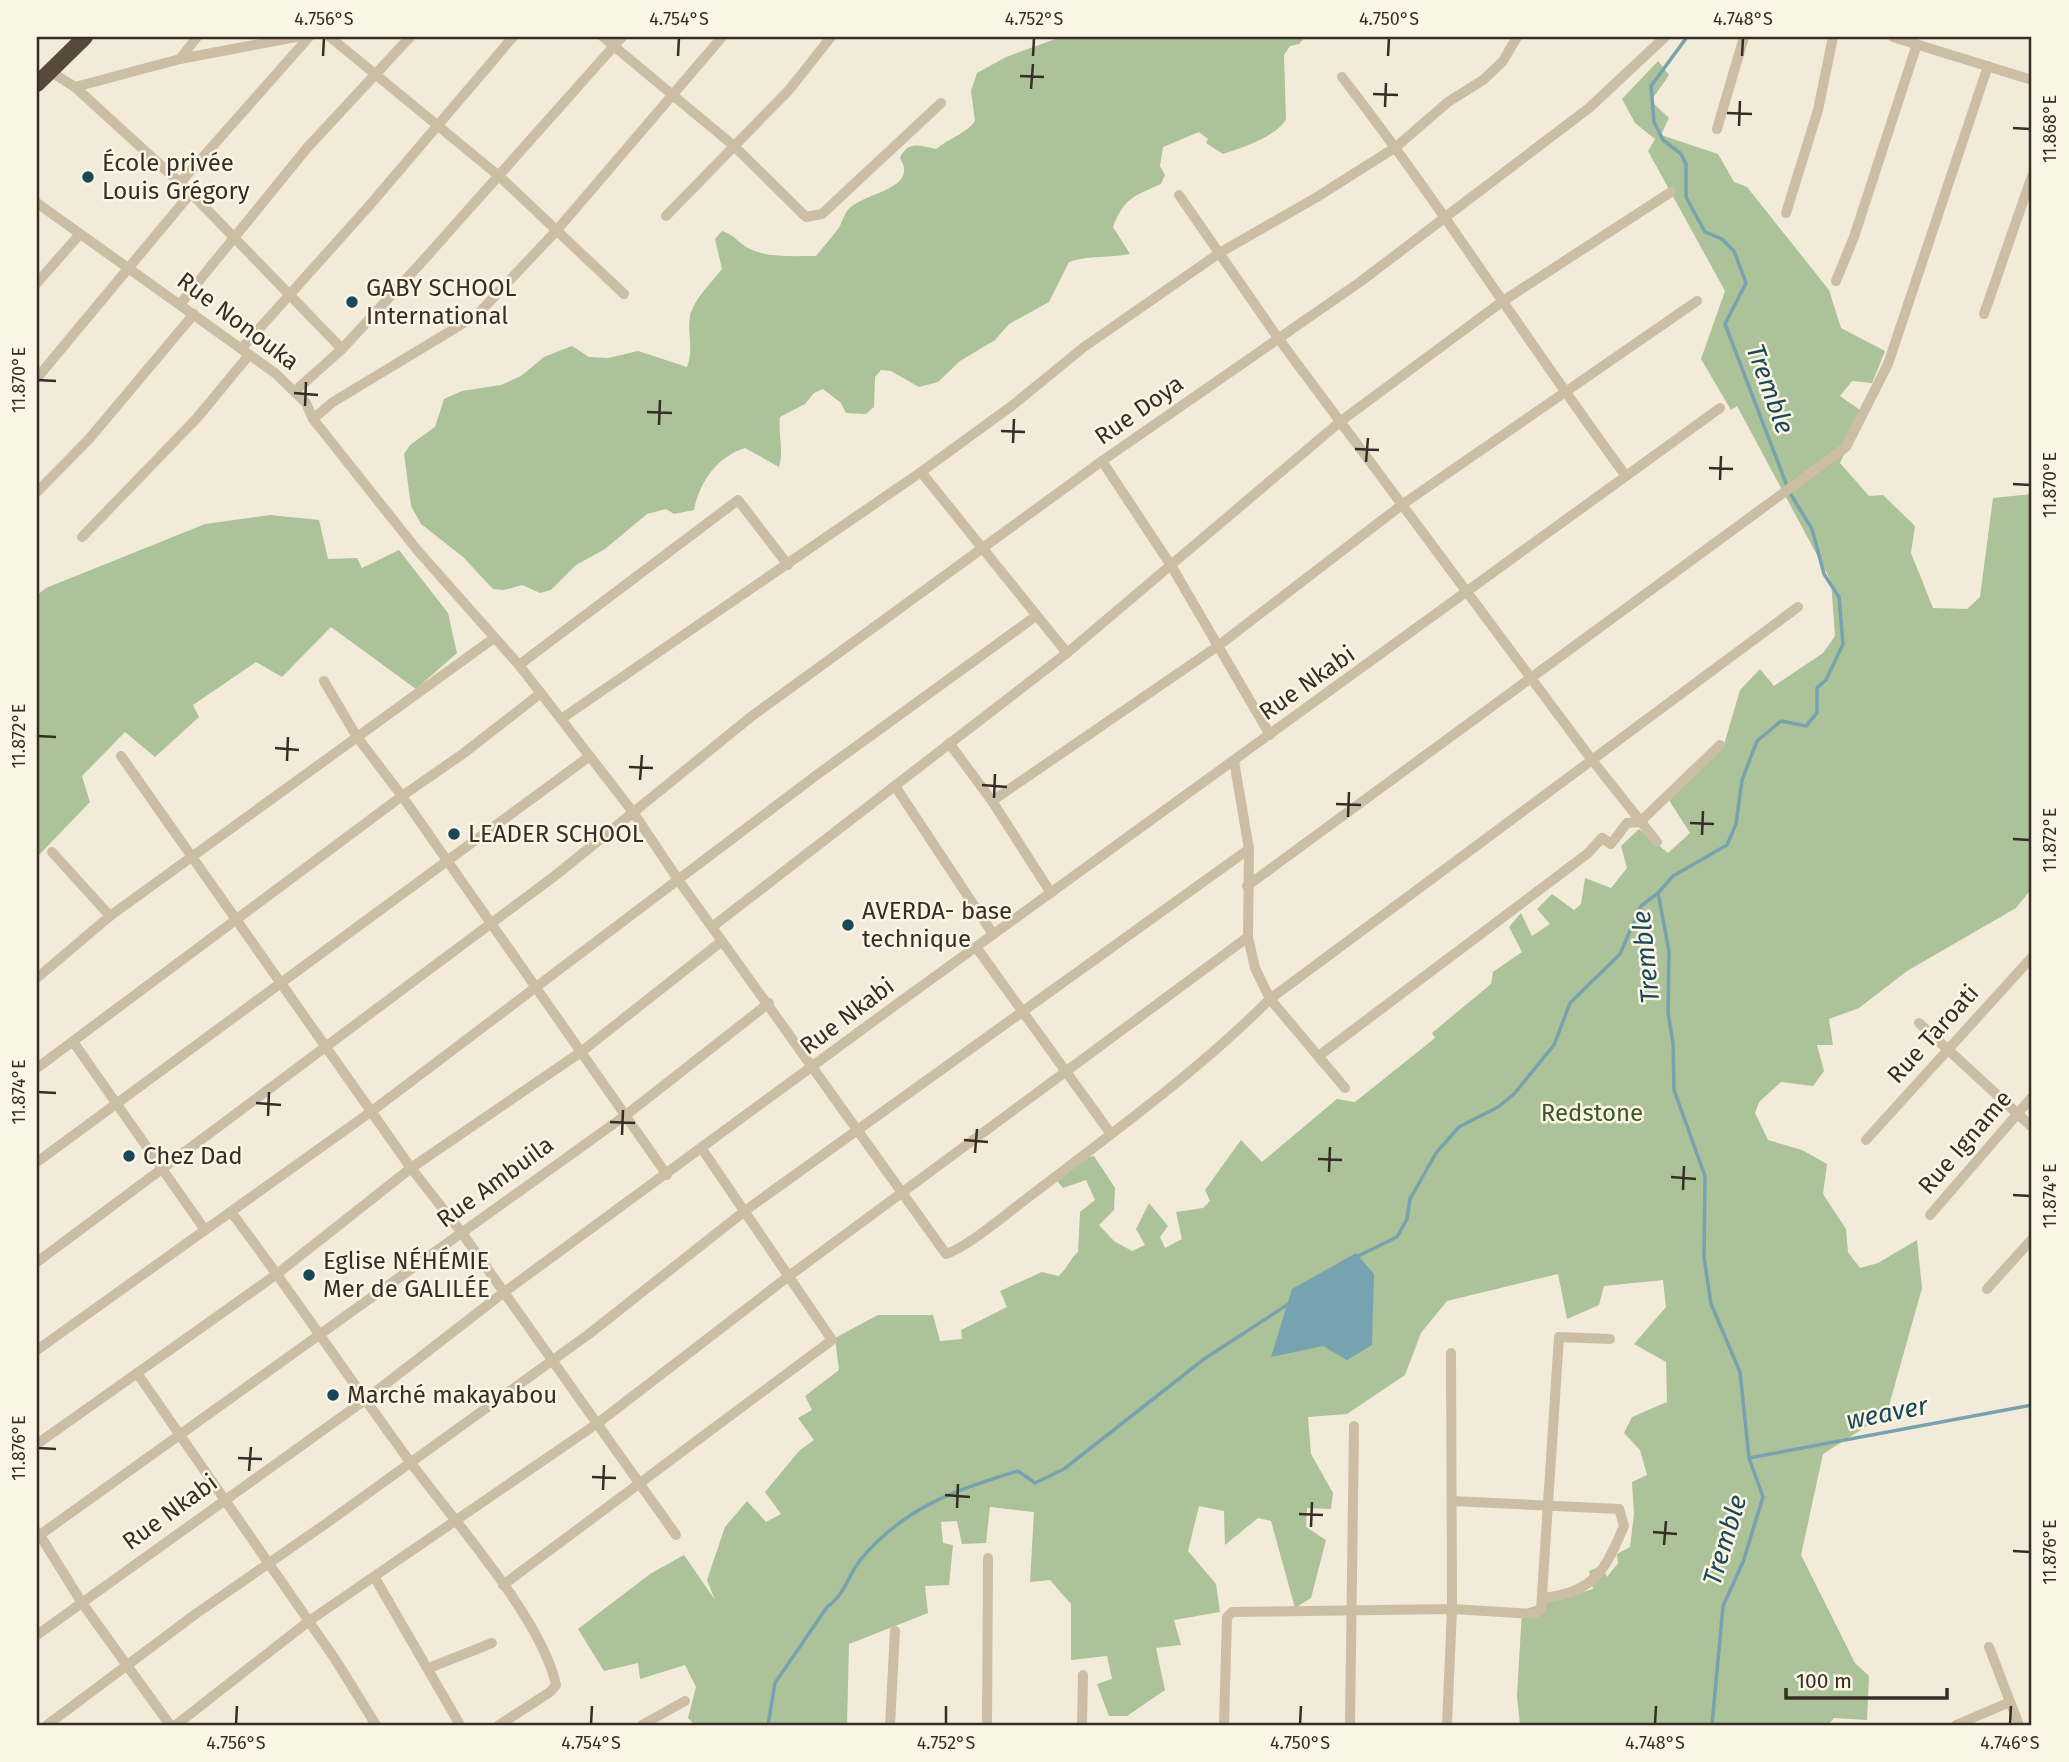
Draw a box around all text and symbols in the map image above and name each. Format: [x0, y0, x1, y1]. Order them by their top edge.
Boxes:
text: 4.756°S [294, 8, 354, 30]
text: 4.754°S [649, 8, 709, 30]
text: 4.752°S [1005, 8, 1063, 30]
text: 4.750°S [1359, 8, 1419, 30]
text: 4.748°S [1713, 8, 1773, 30]
text: 11.868°E [2039, 95, 2061, 163]
place label: École privée Louis Grégory [102, 148, 250, 205]
marker: École privée Louis Grégory [80, 169, 96, 185]
street label: Rue Nonouka [172, 266, 304, 376]
place label: GABY SCHOOL International [366, 274, 517, 330]
marker: GABY SCHOOL International [344, 294, 360, 310]
water label: Tremble [1740, 340, 1800, 438]
text: 11.870°E [8, 347, 30, 413]
street label: Rue Doya [1089, 369, 1189, 451]
text: 11.870°E [2039, 452, 2061, 518]
street label: Rue Nkabi [1254, 640, 1360, 726]
text: 11.872°E [8, 704, 30, 768]
text: 11.872°E [2039, 808, 2061, 872]
place label: LEADER SCHOOL [468, 820, 644, 848]
marker: LEADER SCHOOL [446, 826, 462, 842]
place label: AVERDA- base technique [862, 897, 1012, 953]
water label: Tremble [1626, 909, 1666, 1005]
marker: AVERDA- base technique [840, 917, 856, 933]
street label: Rue Nkabi [795, 972, 899, 1060]
street label: Rue Taroati [1881, 979, 1985, 1089]
text: 11.874°E [8, 1059, 30, 1125]
street label: Rue Igname [1912, 1084, 2018, 1200]
park label: Redstone [1541, 1099, 1643, 1127]
street label: Rue Ambuila [431, 1130, 559, 1234]
place label: Chez Dad [143, 1142, 243, 1170]
marker: Chez Dad [121, 1148, 137, 1164]
text: 11.874°E [2039, 1163, 2061, 1229]
place label: Eglise NÉHÉMIE Mer de GALILÉE [323, 1246, 490, 1303]
marker: Eglise NÉHÉMIE Mer de GALILÉE [301, 1267, 317, 1283]
place label: Marché makayabou [347, 1381, 557, 1409]
marker: Marché makayabou [325, 1387, 341, 1403]
water label: weaver [1844, 1390, 1931, 1436]
text: 11.876°E [8, 1415, 30, 1481]
street label: Rue Nkabi [117, 1468, 223, 1556]
water label: Tremble [1697, 1491, 1753, 1589]
text: 11.876°E [2039, 1519, 2061, 1585]
scale bar [1786, 1657, 1946, 1701]
text: 100 m [1796, 1668, 1852, 1694]
text: 4.756°S [206, 1732, 266, 1754]
text: 4.754°S [561, 1732, 621, 1754]
text: 4.752°S [917, 1732, 975, 1754]
text: 4.750°S [1270, 1732, 1330, 1754]
text: 4.748°S [1625, 1732, 1685, 1754]
text: 4.746°S [1980, 1732, 2040, 1754]

